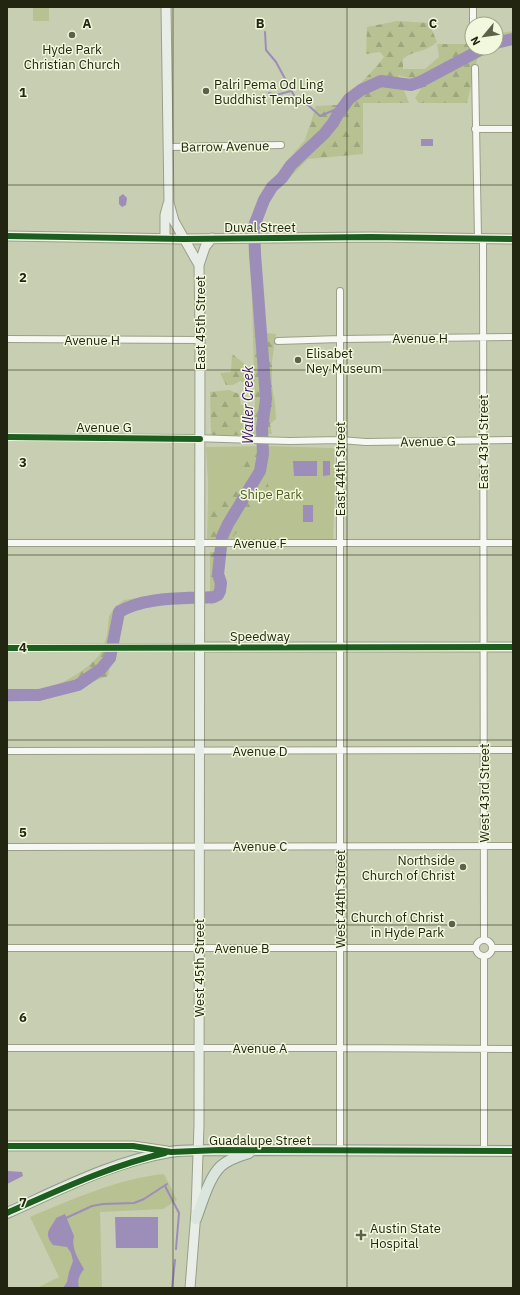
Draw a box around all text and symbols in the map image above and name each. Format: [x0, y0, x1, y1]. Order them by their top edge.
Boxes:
text: A [83, 15, 92, 32]
text: B [256, 15, 265, 32]
text: C [429, 15, 438, 32]
north arrow [464, 16, 504, 56]
marker: Hyde Park Christian Church [67, 30, 77, 40]
text: N [467, 34, 483, 48]
place label: Hyde Park Christian Church [24, 41, 120, 73]
place label: Palri Pema Od Ling Buddhist Temple [214, 76, 323, 108]
text: 1 [19, 84, 27, 101]
marker: Palri Pema Od Ling Buddhist Temple [201, 86, 211, 96]
street label: Barrow Avenue [181, 137, 269, 156]
street label: Duval Street [224, 219, 296, 236]
text: 2 [19, 269, 27, 286]
street label: East 45th Street [192, 276, 209, 370]
street label: Avenue H [392, 330, 448, 347]
street label: Avenue H [64, 332, 120, 349]
place label: Elisabet Ney Museum [306, 345, 382, 377]
marker: Elisabet Ney Museum [293, 355, 303, 365]
water label: Waller Creek [239, 365, 257, 444]
street label: East 43rd Street [475, 395, 492, 489]
street label: Avenue G [76, 419, 132, 436]
street label: East 44th Street [332, 422, 349, 516]
street label: Avenue G [400, 433, 456, 450]
text: 3 [19, 454, 27, 471]
park label: Shipe Park [240, 486, 302, 503]
street label: Avenue F [233, 535, 287, 552]
street label: Speedway [230, 628, 291, 645]
text: 4 [19, 639, 27, 656]
street label: Avenue D [232, 743, 288, 760]
street label: West 43rd Street [476, 744, 493, 842]
text: 5 [19, 824, 27, 841]
street label: Avenue C [233, 838, 287, 855]
street label: West 44th Street [332, 850, 349, 948]
place label: Northside Church of Christ [362, 852, 455, 884]
marker: Northside Church of Christ [458, 862, 468, 872]
place label: Church of Christ in Hyde Park [351, 909, 444, 941]
street label: West 45th Street [191, 919, 208, 1017]
marker: Church of Christ in Hyde Park [447, 919, 457, 929]
street label: Avenue B [215, 940, 269, 957]
text: 6 [19, 1009, 27, 1026]
street label: Avenue A [233, 1040, 288, 1057]
street label: Guadalupe Street [209, 1132, 311, 1149]
text: 7 [19, 1194, 27, 1211]
place label: Austin State Hospital [370, 1220, 441, 1252]
marker: Austin State Hospital [355, 1229, 367, 1241]

